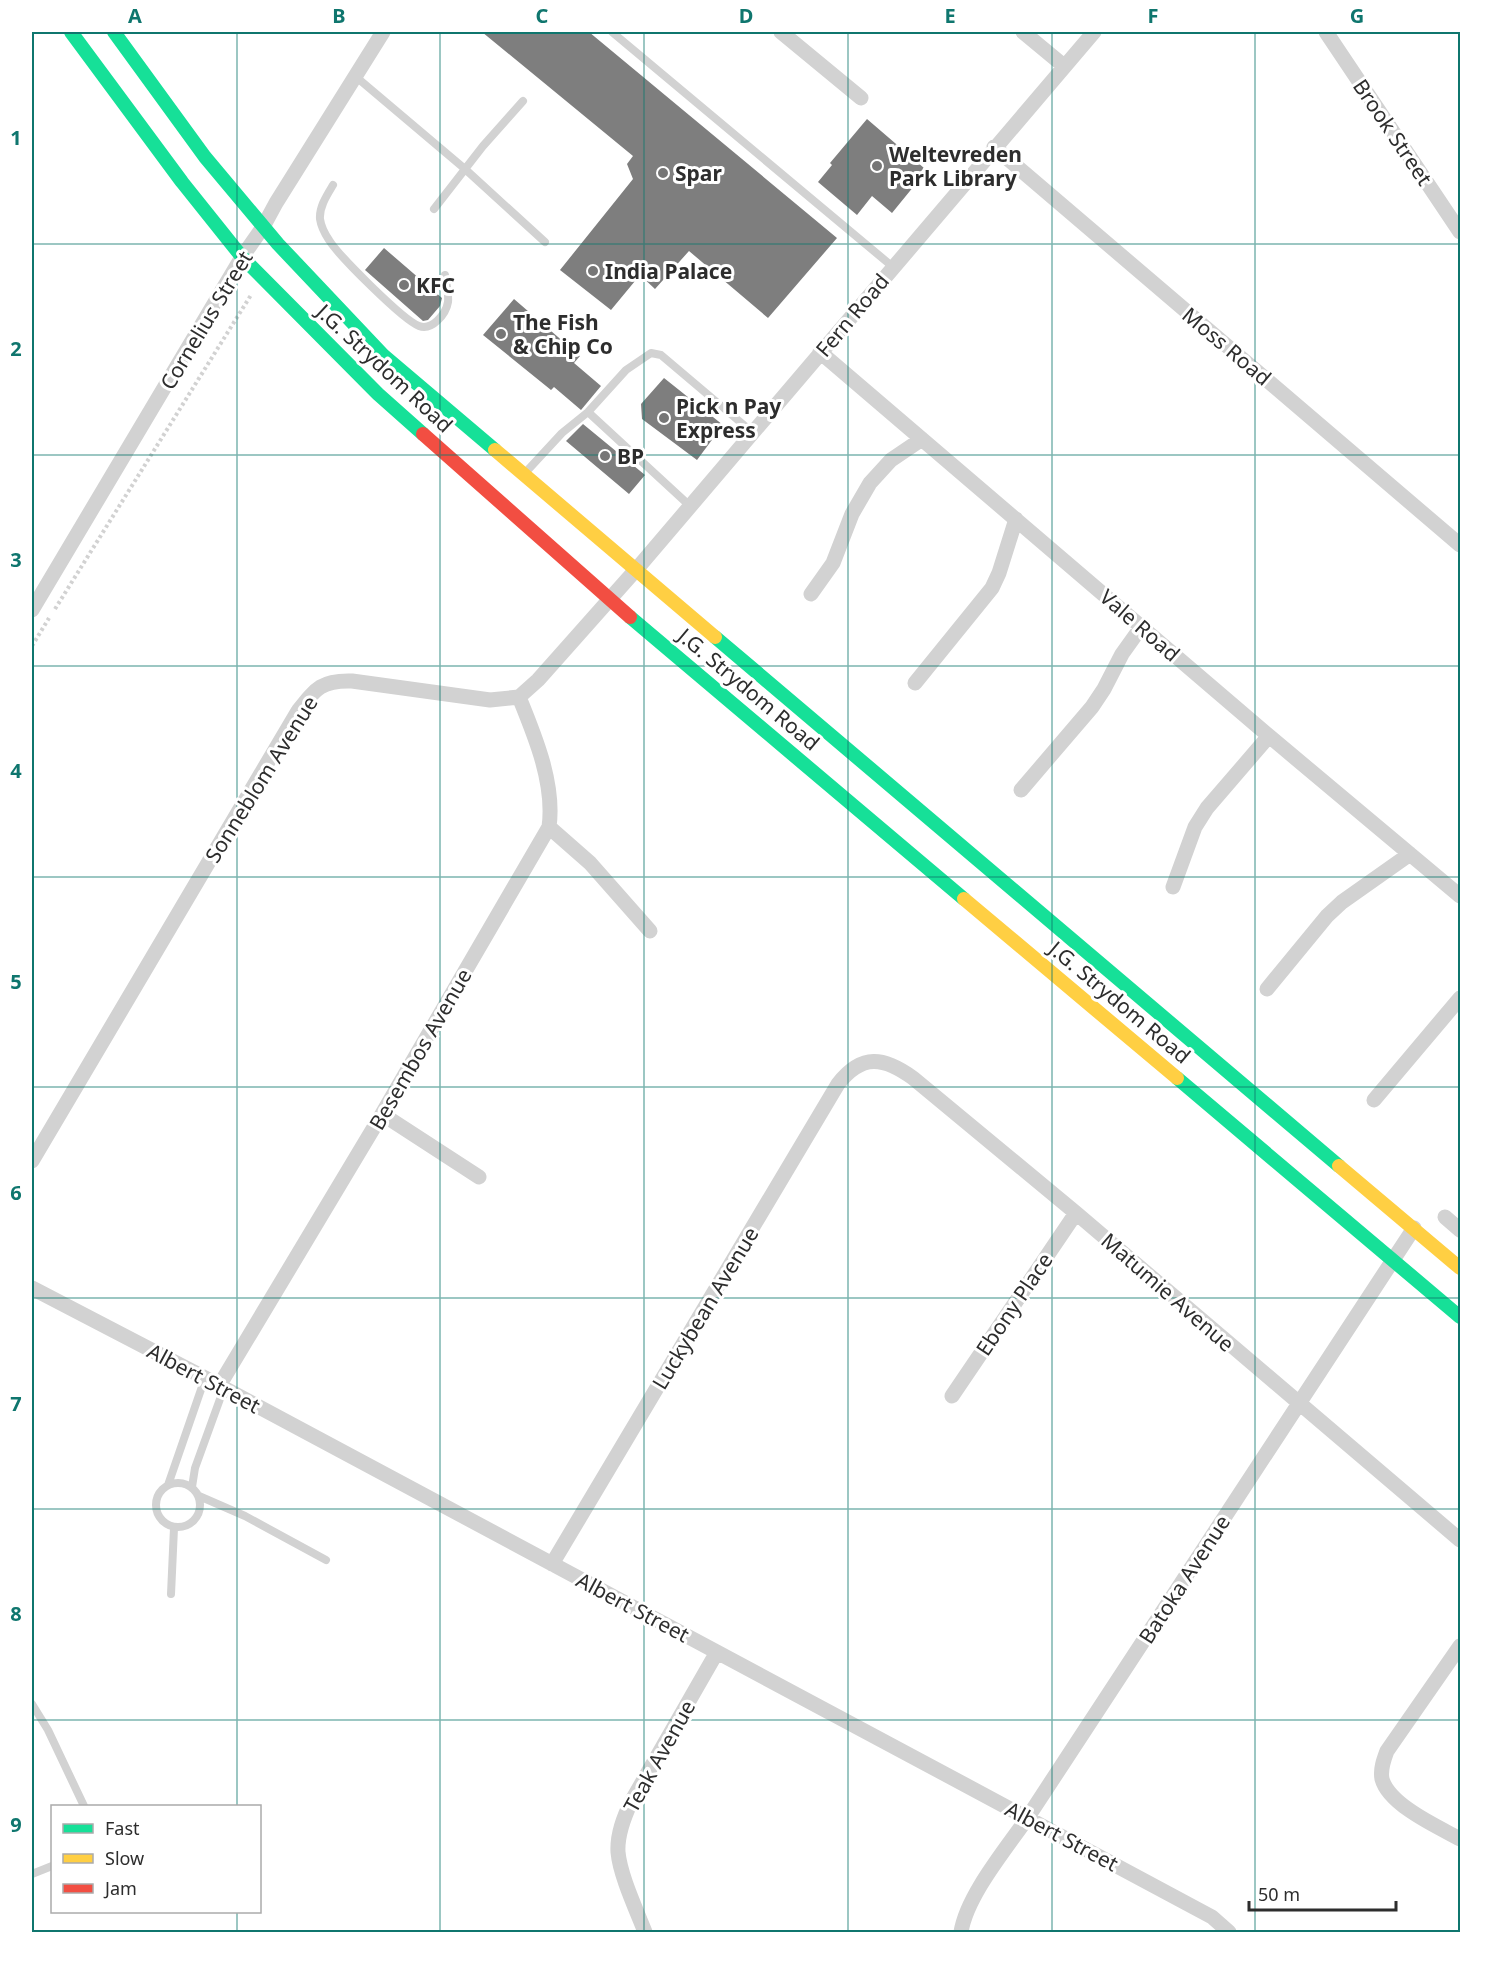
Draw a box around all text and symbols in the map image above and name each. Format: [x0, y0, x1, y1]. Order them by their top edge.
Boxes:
text: A [128, 2, 142, 29]
text: B [332, 2, 346, 29]
text: C [536, 2, 549, 29]
text: D [739, 2, 753, 29]
text: E [944, 2, 956, 29]
text: F [1148, 2, 1158, 29]
text: G [1350, 2, 1364, 29]
street label: Brook Street [1347, 73, 1439, 191]
text: 1 [10, 124, 22, 151]
place label: Weltevreden Park Library [889, 140, 1022, 192]
place label: Spar [675, 159, 722, 187]
marker: Weltevreden Park Library [870, 159, 884, 173]
marker: Spar [656, 166, 670, 180]
street label: Cornelius Street [153, 245, 259, 395]
place label: India Palace [605, 257, 732, 285]
marker: India Palace [586, 264, 600, 278]
street label: Fern Road [809, 268, 895, 362]
place label: KFC [416, 271, 455, 299]
marker: KFC [397, 278, 411, 292]
street label: J.G. Strydom Road [309, 296, 459, 438]
street label: Moss Road [1177, 301, 1277, 391]
place label: The Fish & Chip Co [513, 308, 613, 360]
marker: The Fish & Chip Co [494, 327, 508, 341]
text: 2 [10, 335, 22, 362]
place label: Pick n Pay Express [676, 392, 781, 444]
marker: Pick n Pay Express [657, 411, 671, 425]
place label: BP [617, 442, 644, 470]
marker: BP [598, 449, 612, 463]
text: 3 [10, 546, 22, 573]
street label: Vale Road [1094, 583, 1186, 667]
street label: J.G. Strydom Road [671, 620, 826, 756]
street label: Sonneblom Avenue [198, 690, 324, 868]
text: 4 [10, 757, 22, 784]
street label: J.G. Strydom Road [1042, 933, 1197, 1069]
street label: Besembos Avenue [362, 963, 478, 1135]
text: 5 [10, 968, 22, 995]
text: 6 [10, 1179, 22, 1206]
street label: Luckybean Avenue [645, 1222, 765, 1394]
street label: Matumie Avenue [1096, 1226, 1240, 1358]
street label: Ebony Place [969, 1247, 1059, 1361]
street label: Albert Street [143, 1337, 266, 1420]
text: 7 [10, 1390, 22, 1417]
street label: Batoka Avenue [1132, 1509, 1236, 1649]
street label: Albert Street [572, 1566, 695, 1649]
text: 8 [10, 1600, 22, 1627]
street label: Teak Avenue [617, 1695, 701, 1817]
street label: Albert Street [1001, 1795, 1124, 1878]
legend [51, 1805, 261, 1913]
text: 9 [10, 1811, 22, 1838]
text: Fast [105, 1816, 140, 1840]
text: Slow [105, 1846, 144, 1870]
scale bar [1249, 1874, 1396, 1912]
text: Jam [103, 1876, 137, 1900]
text: 50 m [1258, 1882, 1300, 1906]

